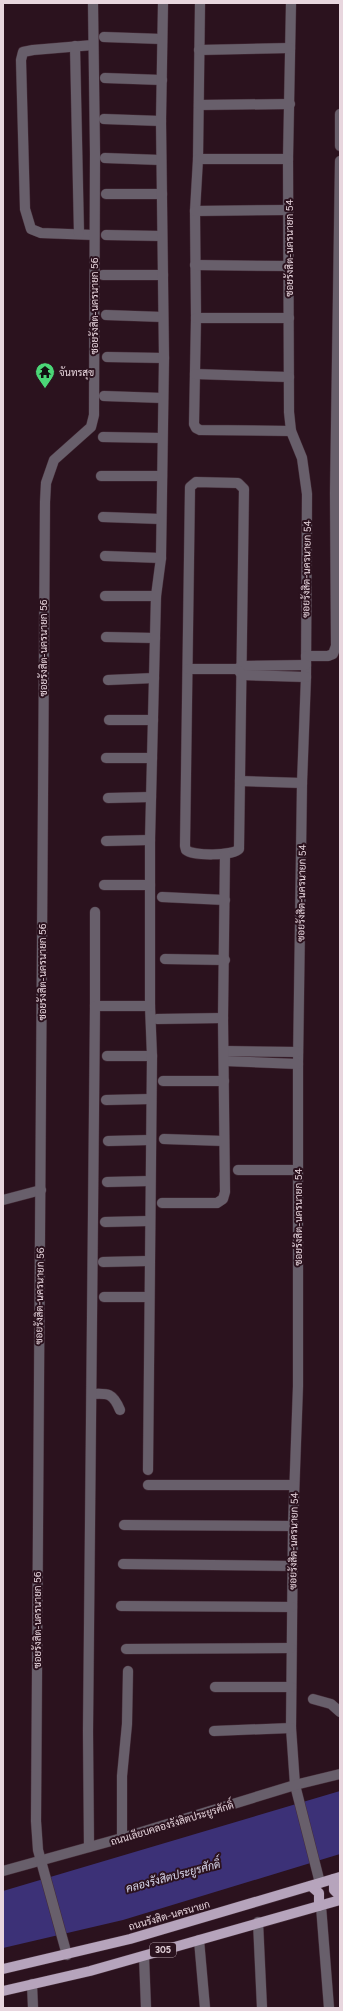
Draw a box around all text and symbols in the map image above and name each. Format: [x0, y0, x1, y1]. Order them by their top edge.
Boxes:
street label: ซอยรังสิต-นครนายก 54 [283, 199, 296, 297]
street label: ซอยรังสิต-นครนายก 56 [88, 257, 101, 355]
temple icon: จันทรสุข [34, 361, 56, 389]
place label: จันทรสุข [59, 366, 94, 380]
street label: ซอยรังสิต-นครนายก 54 [299, 520, 314, 618]
street label: ซอยรังสิต-นครนายก 56 [37, 599, 50, 697]
street label: ซอยรังสิต-นครนายก 54 [294, 844, 309, 942]
street label: ซอยรังสิต-นครนายก 56 [36, 923, 49, 1021]
street label: ซอยรังสิต-นครนายก 54 [292, 1168, 305, 1266]
street label: ซอยรังสิต-นครนายก 56 [32, 1247, 47, 1345]
street label: ซอยรังสิต-นครนายก 54 [286, 1492, 301, 1590]
street label: ซอยรังสิต-นครนายก 56 [31, 1571, 44, 1669]
street label: ถนนเลียบคลองรังสิตประยูรศักดิ์ [108, 1796, 236, 1849]
water label: คลองรังสิตประยูรศักดิ์ [123, 1852, 224, 1896]
street label: ถนนรังสิต-นครนายก [127, 1898, 211, 1933]
road number: 305 [150, 1943, 176, 1957]

